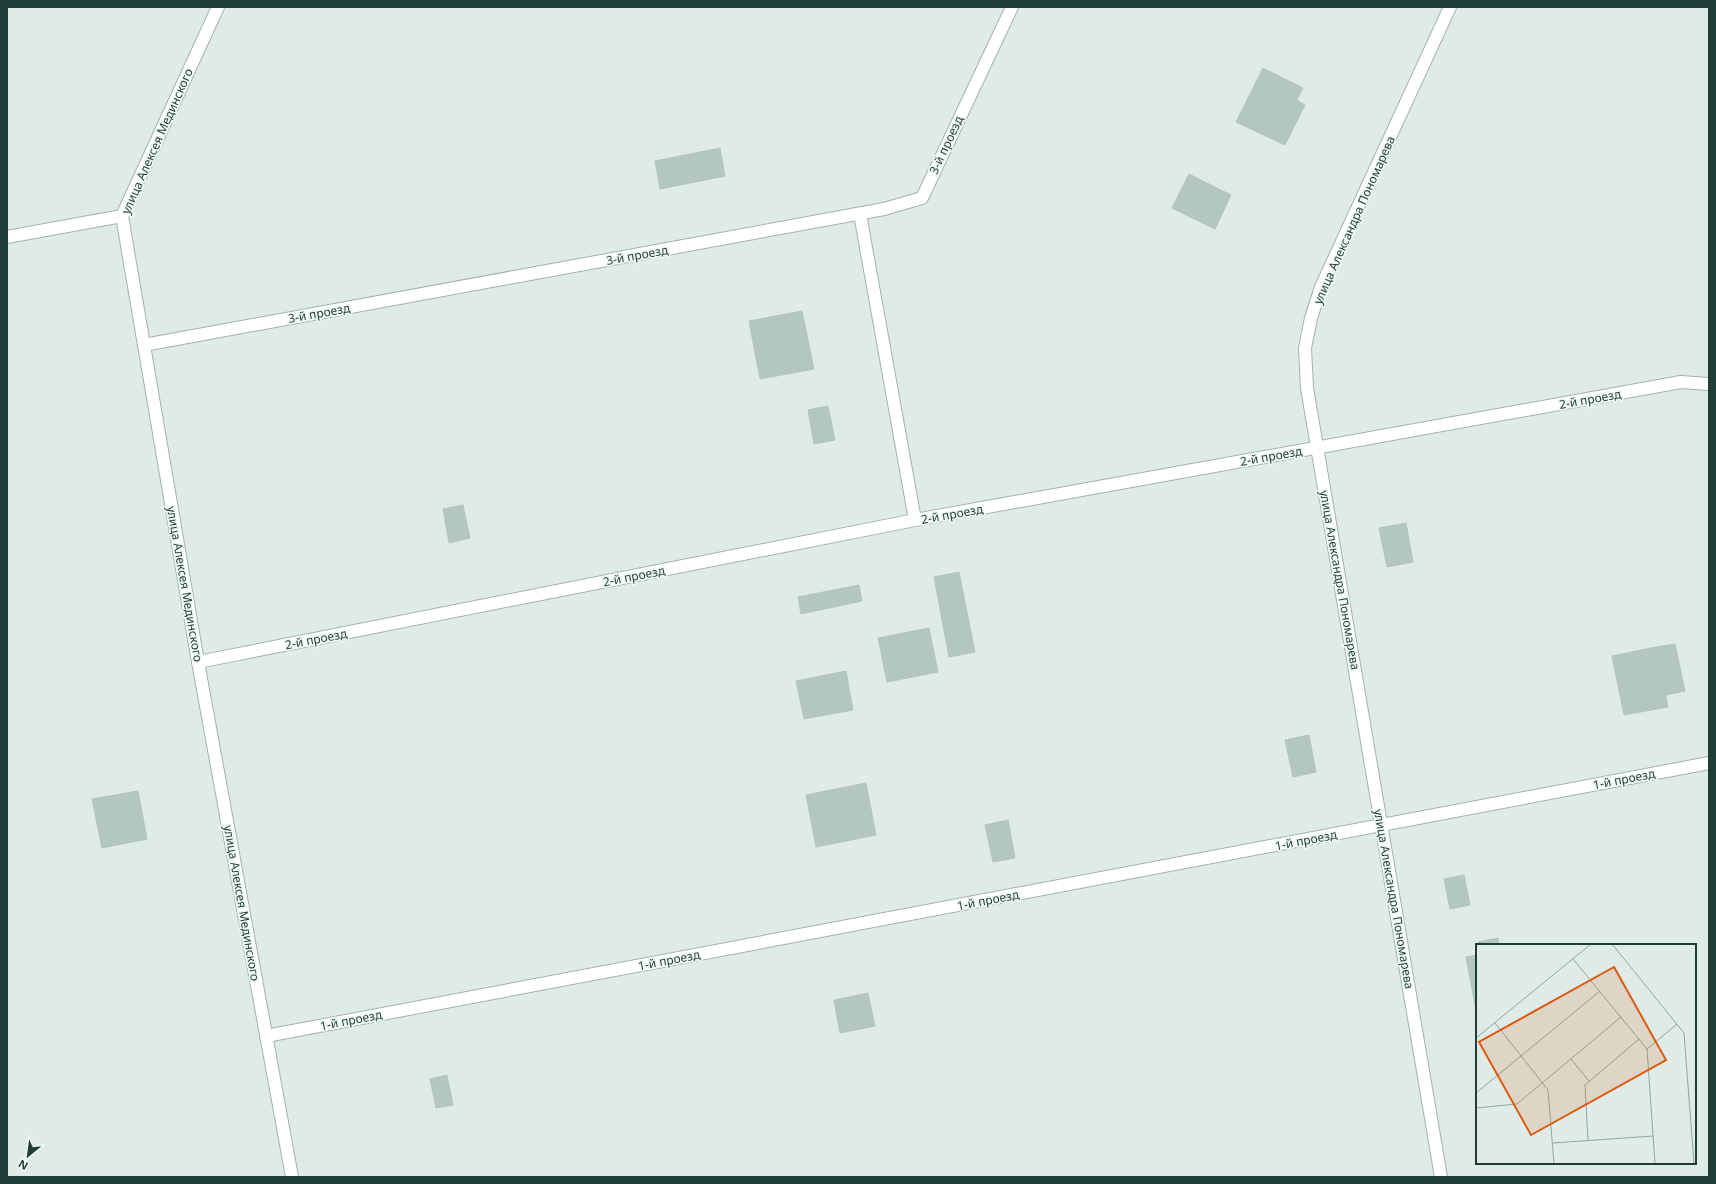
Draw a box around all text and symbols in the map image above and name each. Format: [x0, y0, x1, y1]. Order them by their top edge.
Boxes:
street label: улица Алексея Мединского [117, 65, 197, 217]
street label: 3-й проезд [925, 112, 967, 177]
street label: улица Александра Пономарева [1309, 133, 1399, 307]
street label: 3-й проезд [605, 241, 670, 269]
street label: 3-й проезд [287, 299, 352, 327]
street label: 2-й проезд [1558, 385, 1623, 413]
street label: 2-й проезд [1239, 442, 1304, 470]
street label: улица Александра Пономарева [1316, 489, 1364, 671]
street label: 2-й проезд [920, 500, 985, 528]
street label: улица Алексея Мединского [163, 505, 207, 663]
street label: 2-й проезд [602, 562, 667, 590]
street label: 2-й проезд [284, 625, 349, 653]
street label: 1-й проезд [1592, 765, 1657, 793]
street label: улица Александра Пономарева [1370, 808, 1418, 990]
street label: улица Алексея Мединского [220, 824, 264, 982]
street label: 1-й проезд [1274, 826, 1339, 854]
street label: 1-й проезд [956, 886, 1021, 914]
inset map [1476, 944, 1696, 1164]
street label: 1-й проезд [637, 946, 702, 974]
street label: 1-й проезд [319, 1006, 384, 1034]
north arrow [8, 1136, 48, 1176]
text: N [15, 1156, 30, 1174]

